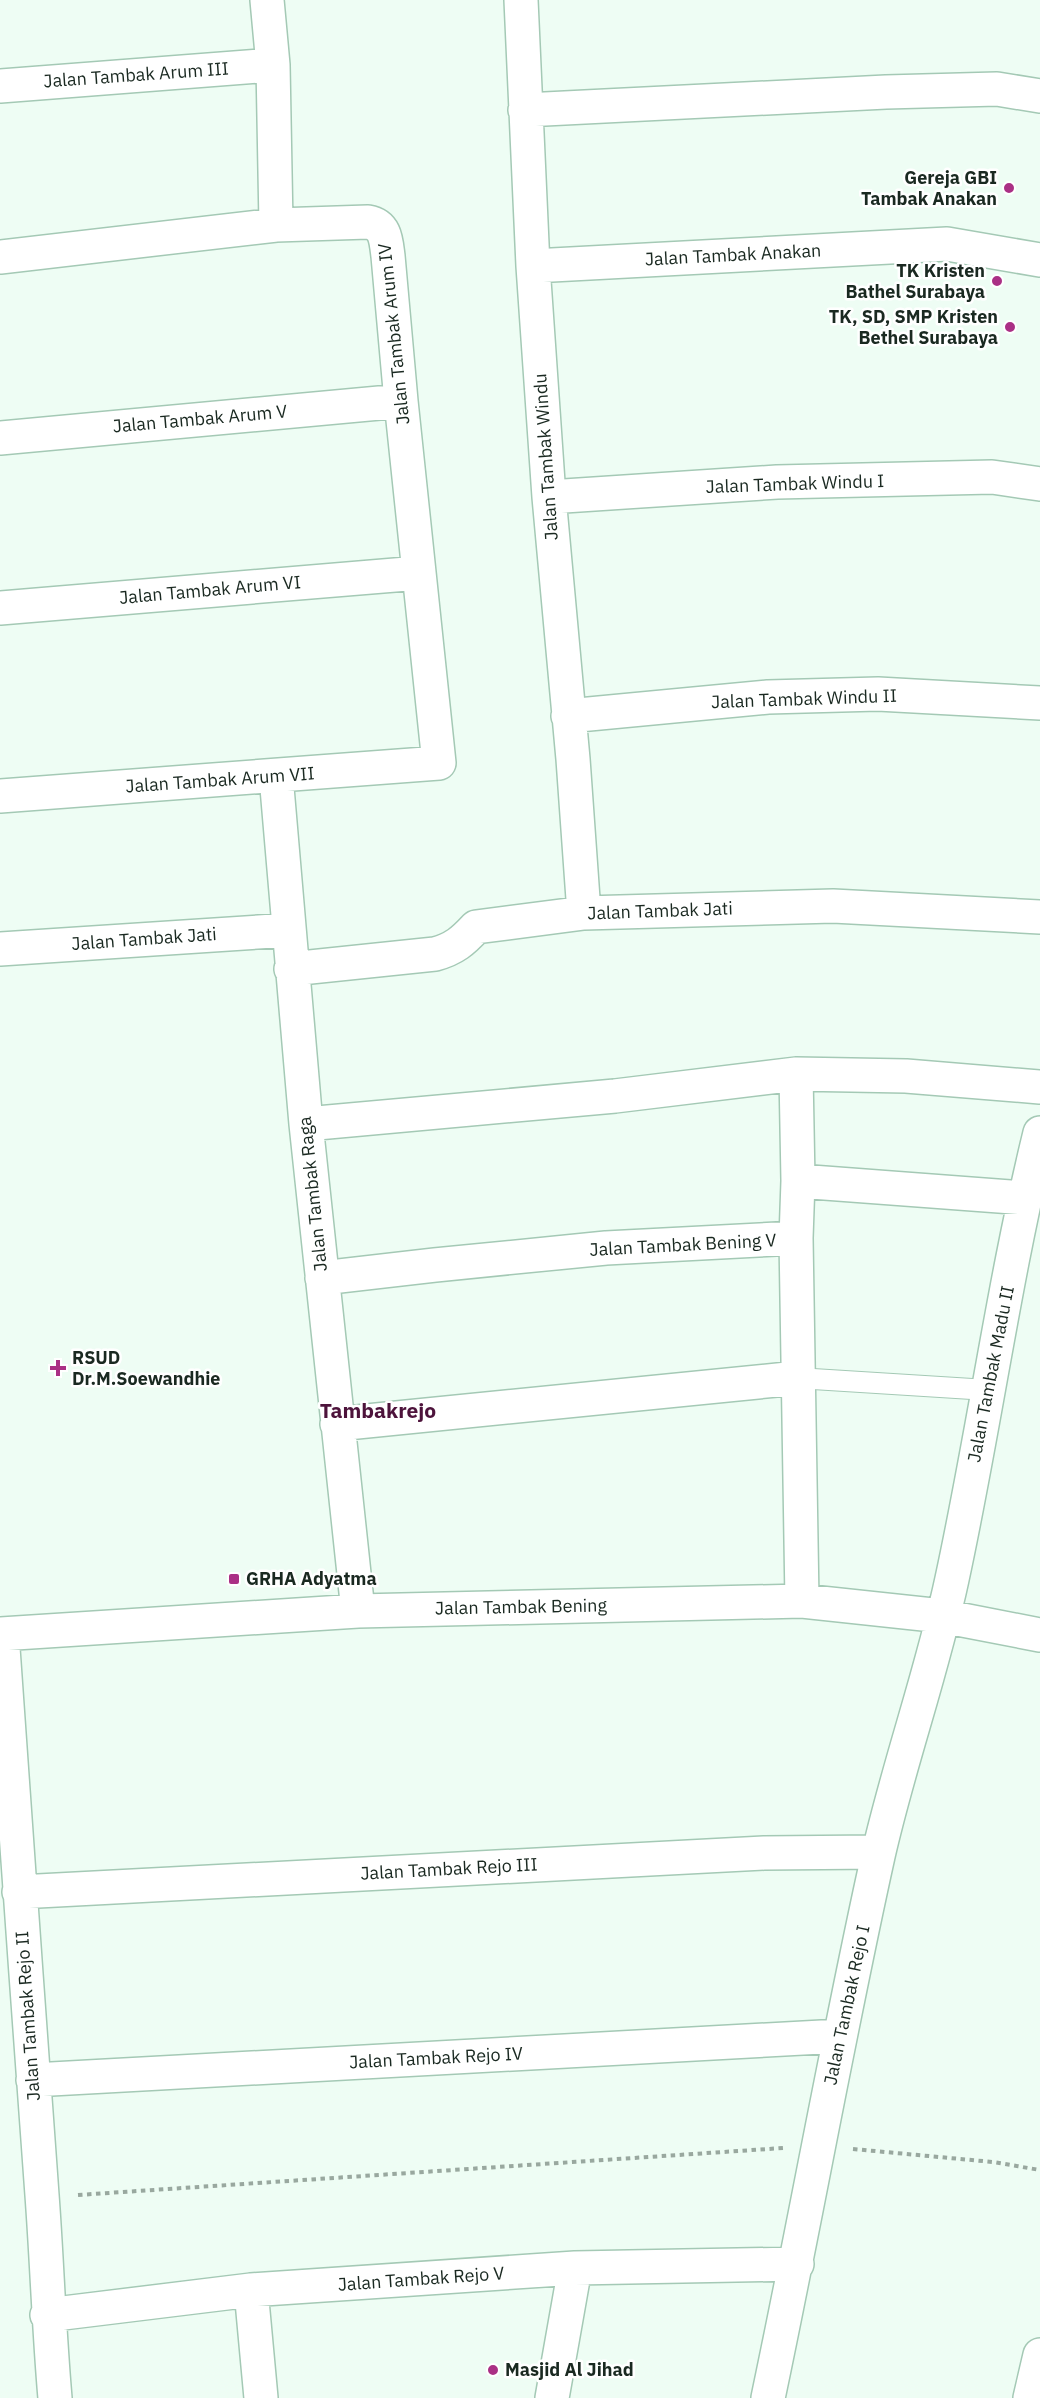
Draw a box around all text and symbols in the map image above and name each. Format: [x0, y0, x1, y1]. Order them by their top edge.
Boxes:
street label: Jalan Tambak Arum III [42, 57, 229, 92]
place label: Gereja GBI Tambak Anakan [861, 166, 997, 210]
marker: Gereja GBI Tambak Anakan [1002, 181, 1016, 195]
street label: Jalan Tambak Anakan [644, 238, 822, 271]
street label: Jalan Tambak Arum IV [373, 242, 414, 426]
place label: TK Kristen Bathel Surabaya [846, 259, 985, 303]
marker: TK Kristen Bathel Surabaya [990, 274, 1004, 288]
place label: TK, SD, SMP Kristen Bethel Surabaya [829, 305, 998, 349]
marker: TK, SD, SMP Kristen Bethel Surabaya [1003, 320, 1017, 334]
street label: Jalan Tambak Windu [528, 373, 563, 541]
street label: Jalan Tambak Arum V [112, 399, 288, 438]
street label: Jalan Tambak Windu I [705, 469, 885, 498]
street label: Jalan Tambak Arum VI [118, 570, 302, 609]
street label: Jalan Tambak Windu II [711, 684, 897, 713]
street label: Jalan Tambak Arum VII [125, 761, 315, 798]
street label: Jalan Tambak Jati [587, 896, 733, 925]
street label: Jalan Tambak Jati [71, 922, 217, 955]
street label: Jalan Tambak Raga [293, 1115, 332, 1273]
street label: Jalan Tambak Bening V [589, 1228, 777, 1261]
street label: Jalan Tambak Madu II [962, 1284, 1019, 1464]
place label: RSUD Dr.M.Soewandhie [72, 1346, 220, 1390]
marker: RSUD Dr.M.Soewandhie [49, 1359, 67, 1377]
district label: Tambakrejo [320, 1396, 436, 1424]
place label: GRHA Adyatma [246, 1567, 377, 1590]
marker: GRHA Adyatma [227, 1572, 241, 1586]
street label: Jalan Tambak Bening [435, 1593, 608, 1619]
street label: Jalan Tambak Rejo III [360, 1852, 538, 1885]
street label: Jalan Tambak Rejo I [818, 1923, 875, 2087]
street label: Jalan Tambak Rejo II [10, 1930, 45, 2102]
street label: Jalan Tambak Rejo IV [348, 2041, 524, 2074]
street label: Jalan Tambak Rejo V [337, 2261, 505, 2296]
place label: Masjid Al Jihad [505, 2358, 634, 2381]
marker: Masjid Al Jihad [486, 2363, 500, 2377]

